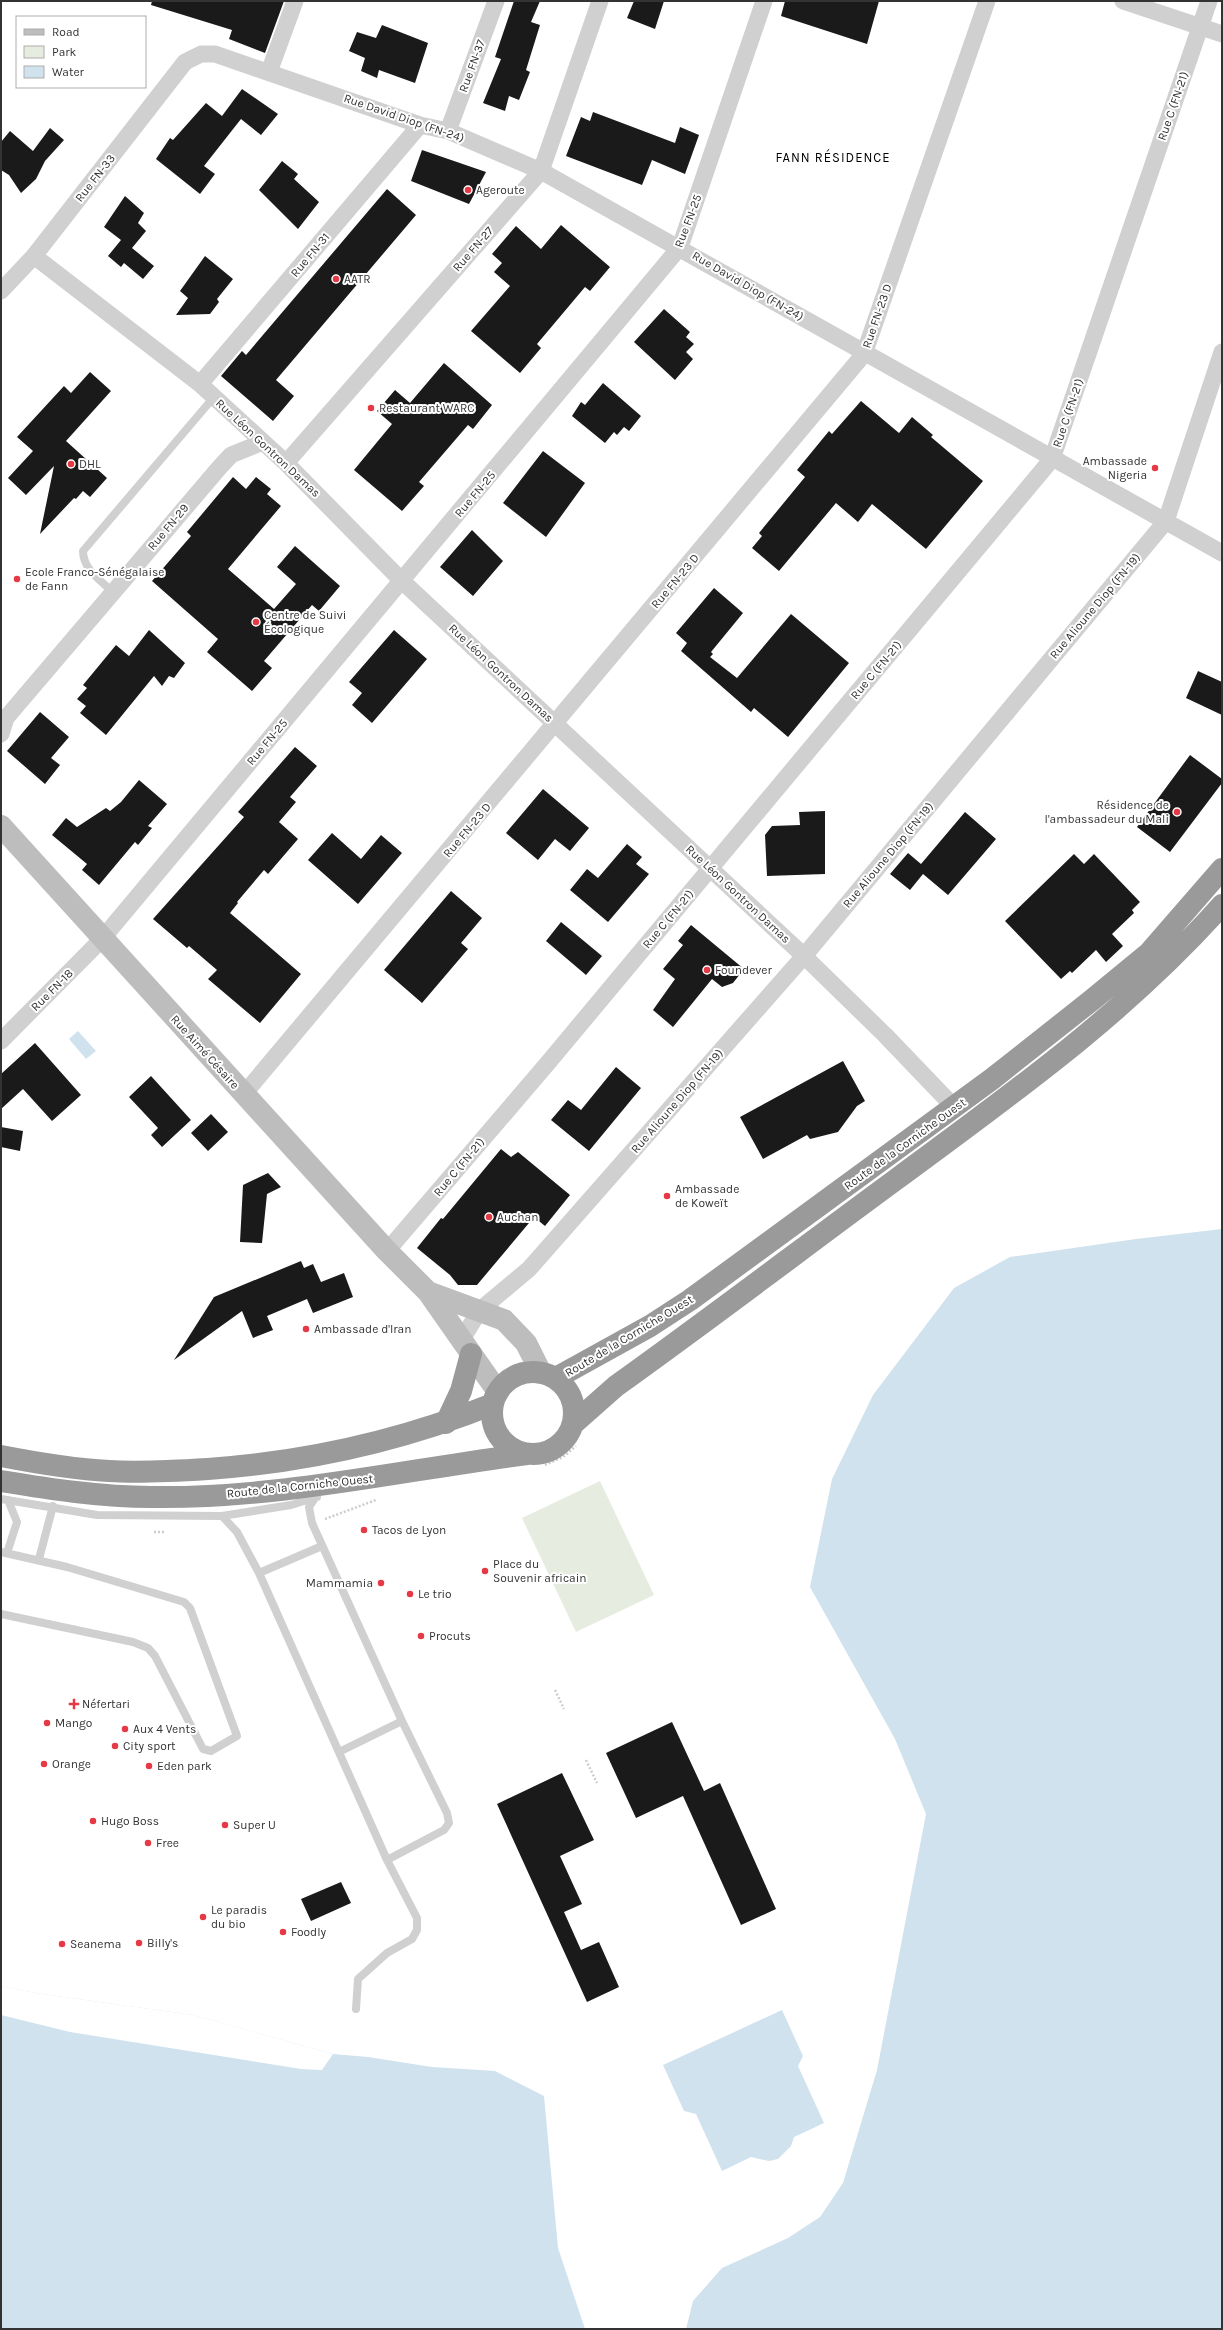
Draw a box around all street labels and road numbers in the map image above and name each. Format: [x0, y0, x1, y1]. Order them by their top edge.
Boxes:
street label: Rue FN-37 [456, 37, 488, 94]
street label: Rue C (FN-21) [1155, 70, 1191, 142]
street label: Rue David Diop (FN-24) [342, 91, 466, 145]
street label: Rue FN-33 [72, 151, 118, 205]
street label: Rue FN-25 [671, 192, 705, 250]
street label: Rue FN-27 [450, 223, 497, 274]
street label: Rue FN-31 [287, 230, 333, 280]
street label: Rue David Diop (FN-24) [690, 248, 806, 324]
street label: Rue FN-23 D [859, 282, 895, 350]
street label: Rue C (FN-21) [1050, 377, 1086, 449]
street label: Rue Léon Gontron Damas [213, 396, 323, 500]
street label: Rue FN-25 [452, 468, 499, 520]
street label: Rue FN-29 [145, 501, 191, 553]
street label: Rue Alioune Diop (FN-19) [1047, 550, 1143, 662]
street label: Rue FN-23 D [648, 551, 702, 611]
street label: Rue Léon Gontron Damas [446, 621, 556, 725]
street label: Rue C (FN-21) [848, 638, 904, 702]
street label: Rue FN-25 [244, 716, 291, 768]
street label: Rue Alioune Diop (FN-19) [840, 799, 936, 911]
street label: Rue FN-23 D [440, 800, 494, 860]
street label: Rue Léon Gontron Damas [683, 842, 793, 946]
street label: Rue C (FN-21) [640, 887, 696, 951]
street label: Rue FN-18 [28, 966, 76, 1014]
street label: Rue Aimé Césaire [168, 1012, 242, 1092]
street label: Rue Alioune Diop (FN-19) [628, 1046, 726, 1156]
street label: Route de la Corniche Ouest [841, 1095, 969, 1193]
street label: Rue C (FN-21) [431, 1135, 487, 1199]
street label: Route de la Corniche Ouest [562, 1292, 696, 1380]
street label: Route de la Corniche Ouest [226, 1471, 374, 1501]

